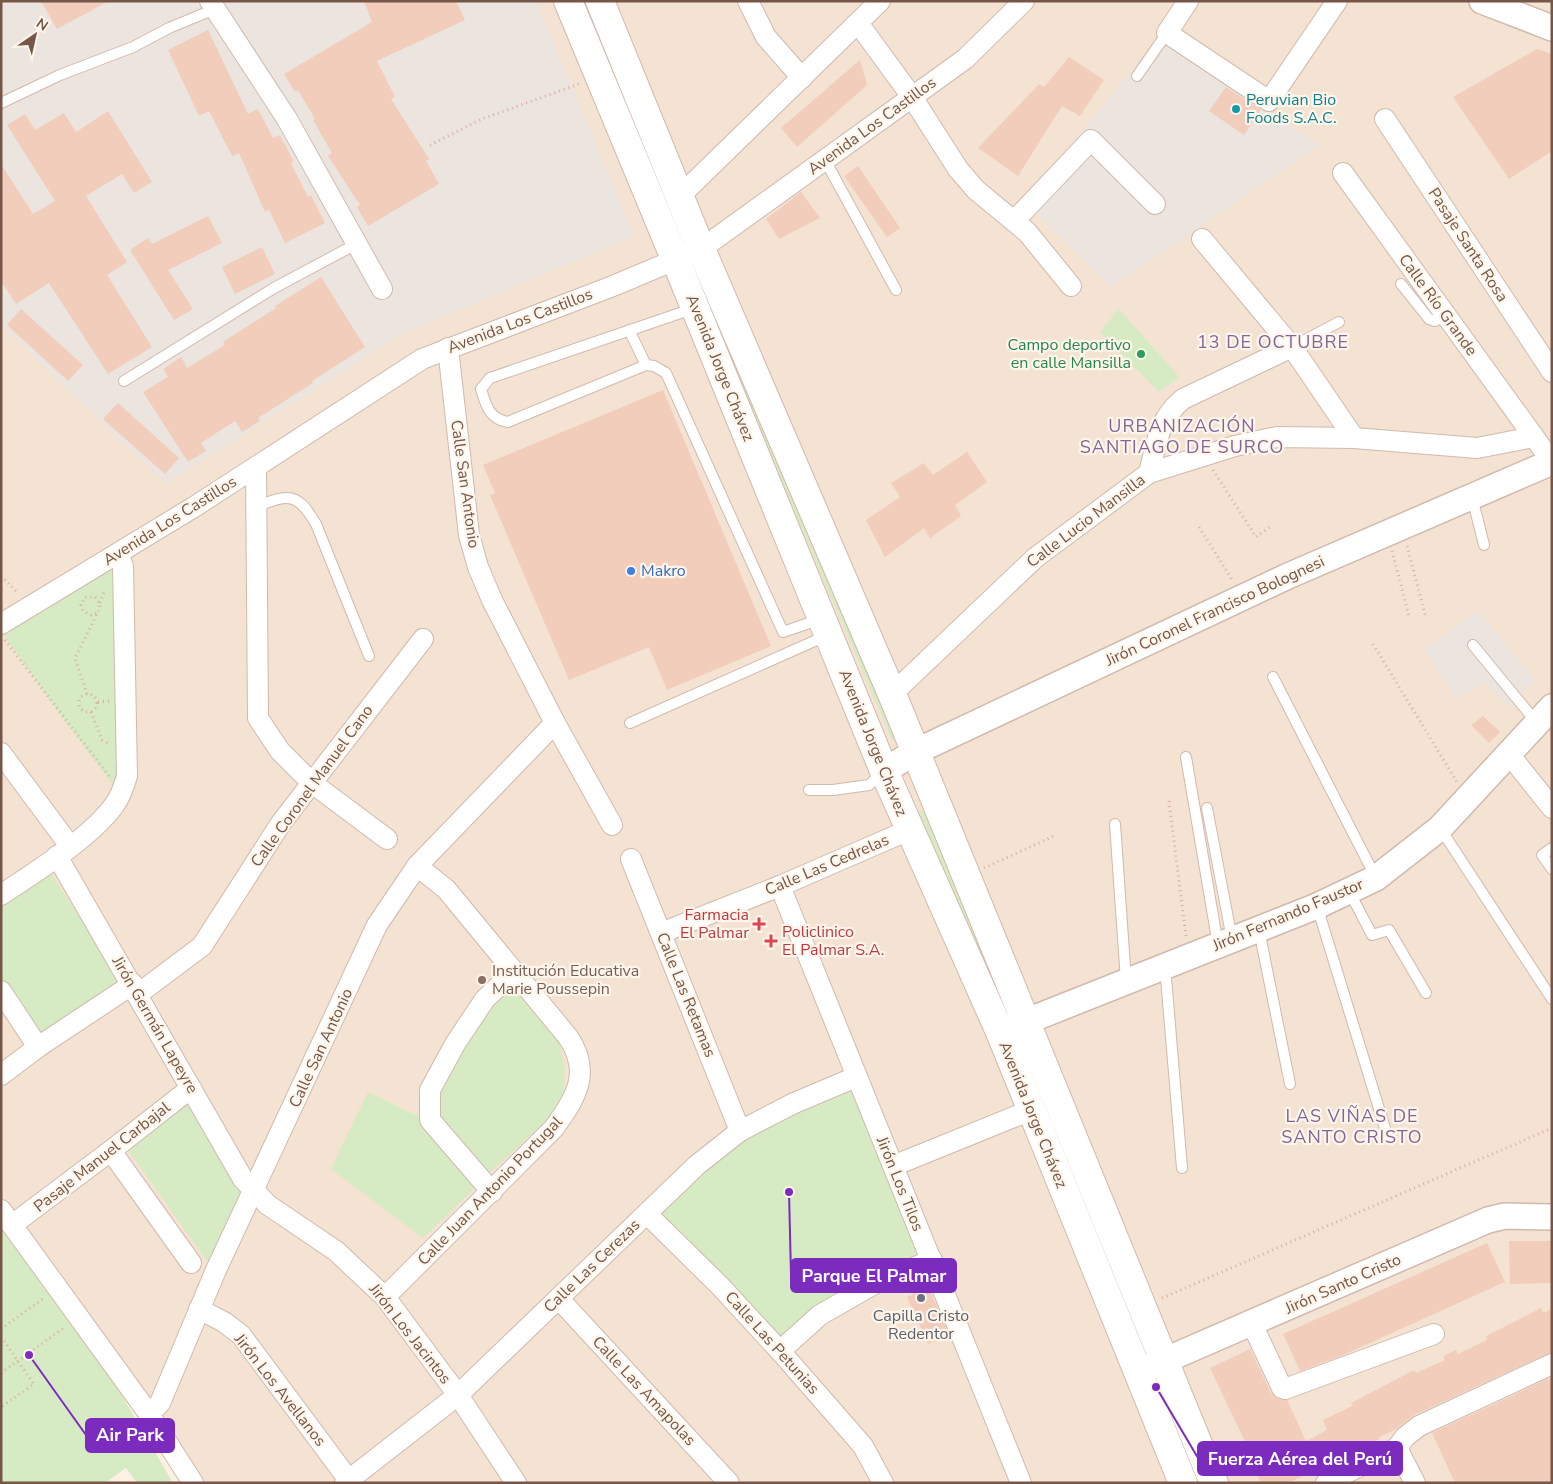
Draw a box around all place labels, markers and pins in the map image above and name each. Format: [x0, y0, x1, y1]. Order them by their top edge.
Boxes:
place label: Peruvian Bio Foods S.A.C. [1246, 89, 1337, 129]
marker: Peruvian Bio Foods S.A.C. [1230, 103, 1242, 115]
place label: Campo deportivo en calle Mansilla [1007, 334, 1131, 374]
marker: Campo deportivo en calle Mansilla [1135, 348, 1147, 360]
place label: Makro [641, 560, 686, 582]
marker: Makro [625, 565, 637, 577]
place label: Farmacia El Palmar [680, 904, 749, 944]
marker: Farmacia El Palmar [753, 918, 765, 930]
place label: Policlinico El Palmar S.A. [782, 921, 884, 961]
marker: Policlinico El Palmar S.A. [764, 934, 778, 948]
place label: Institución Educativa Marie Poussepin [492, 960, 639, 1000]
marker: Institución Educativa Marie Poussepin [476, 974, 488, 986]
callout: Parque El Palmar [791, 1259, 956, 1292]
marker: Capilla Cristo Redentor [915, 1292, 927, 1304]
place label: Capilla Cristo Redentor [873, 1305, 969, 1345]
callout: Air Park [86, 1419, 174, 1452]
callout: Fuerza Aérea del Perú [1198, 1442, 1402, 1475]

